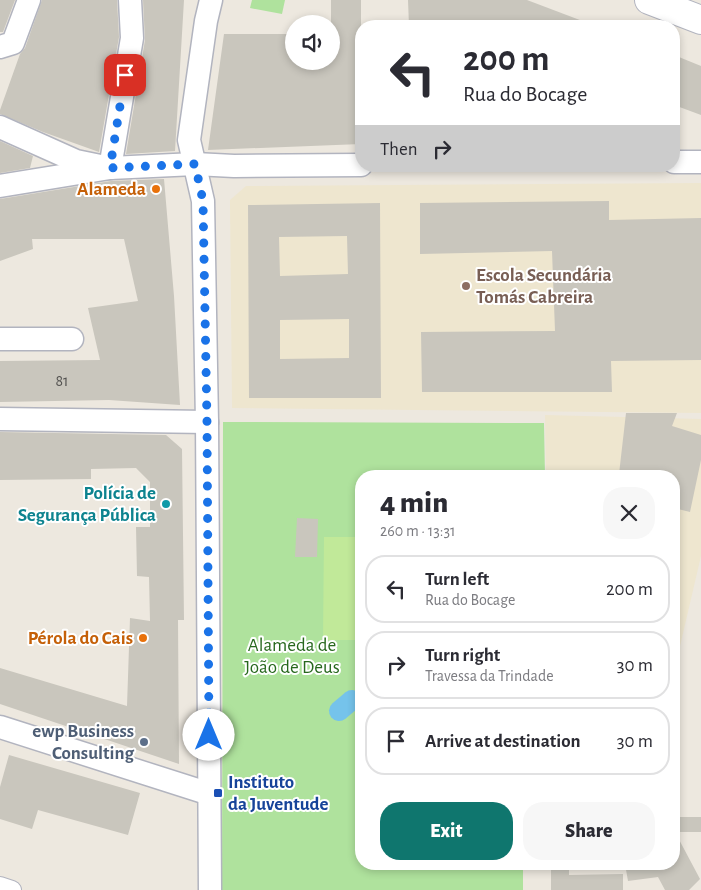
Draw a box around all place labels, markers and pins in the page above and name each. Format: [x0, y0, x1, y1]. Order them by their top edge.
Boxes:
pin [104, 54, 146, 96]
place label: Alameda [77, 180, 146, 199]
marker: Alameda [150, 183, 162, 195]
place label: Escola Secundária Tomás Cabreira [476, 266, 612, 307]
marker: Escola Secundária Tomás Cabreira [460, 280, 472, 292]
place label: Polícia de Segurança Pública [18, 484, 156, 525]
marker: Polícia de Segurança Pública [160, 498, 172, 510]
place label: Pérola do Cais [28, 629, 133, 648]
marker: Pérola do Cais [137, 632, 149, 644]
place label: ewp Business Consulting [32, 722, 134, 763]
marker: ewp Business Consulting [138, 736, 150, 748]
place label: Instituto da Juventude [228, 773, 329, 814]
marker: Instituto da Juventude [212, 787, 224, 799]

